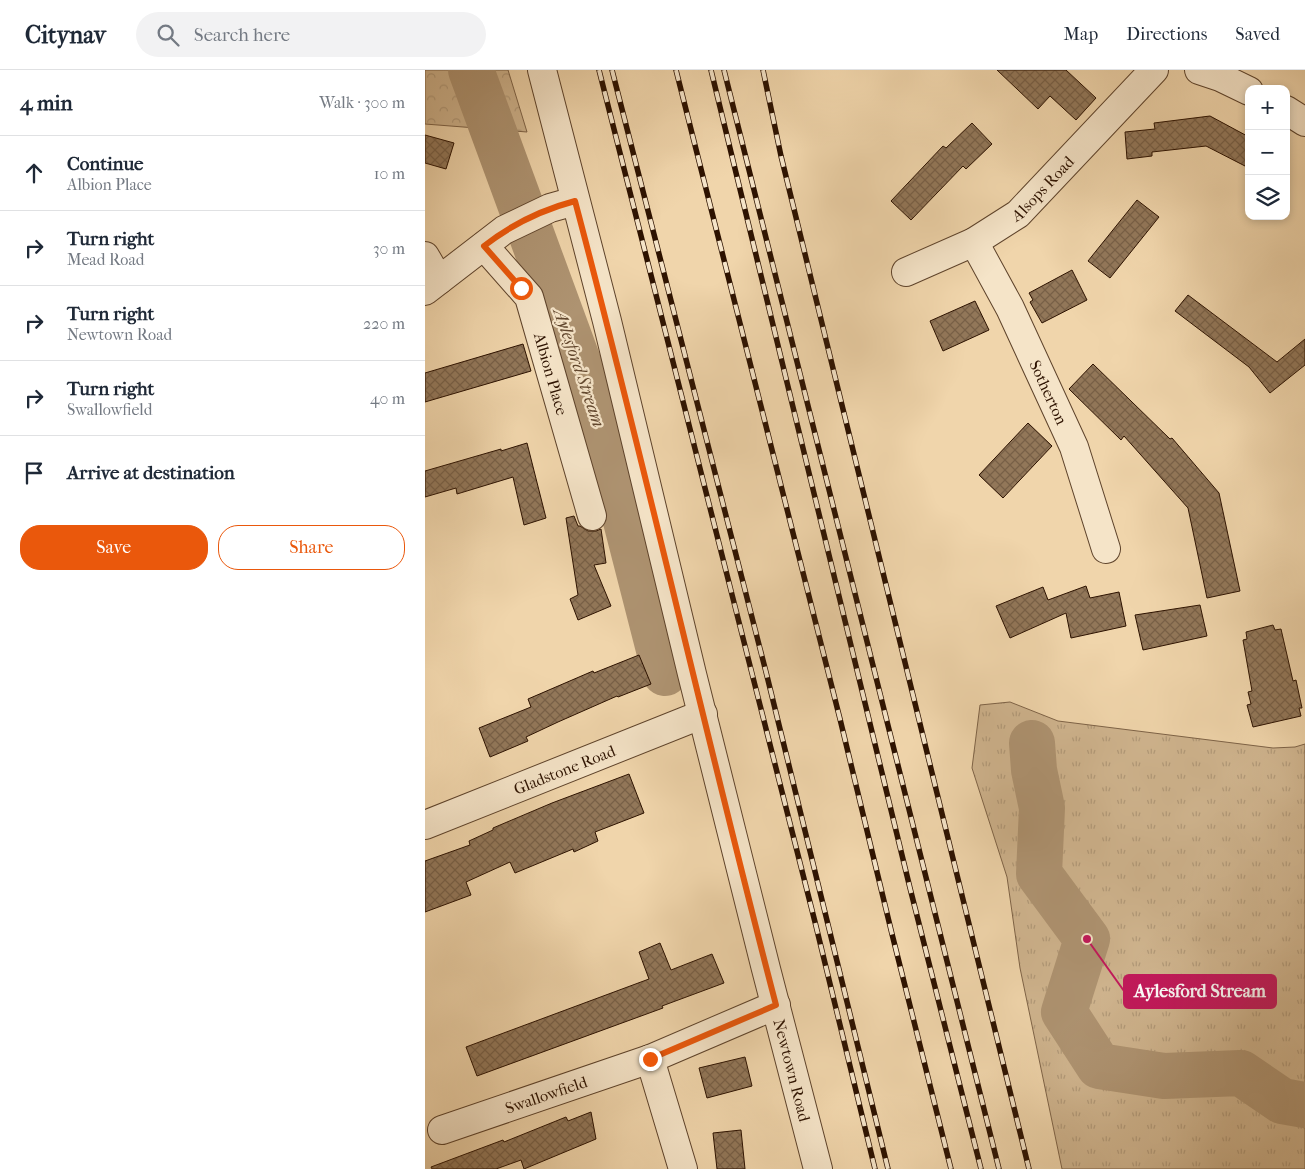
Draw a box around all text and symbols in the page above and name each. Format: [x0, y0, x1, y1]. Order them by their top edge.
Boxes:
search box [136, 12, 486, 57]
text: Citynav [25, 21, 106, 49]
icon: search [154, 21, 182, 49]
text: Search here [194, 24, 290, 46]
text: Map [1064, 24, 1098, 45]
text: Directions [1126, 24, 1207, 45]
text: Saved [1235, 24, 1280, 45]
map controls [1245, 85, 1290, 220]
button: + [1245, 85, 1290, 130]
text: 4 min [20, 91, 73, 115]
text: Walk · 300 m [319, 93, 405, 112]
button: − [1245, 130, 1290, 175]
street label: Alsops Road [1007, 151, 1078, 226]
text: Continue [67, 153, 143, 175]
icon: ahead [20, 159, 48, 187]
text: 10 m [374, 164, 405, 183]
text: Albion Place [67, 175, 152, 194]
button: layers [1245, 175, 1290, 220]
text: Turn right [67, 228, 154, 250]
icon: right [20, 234, 48, 262]
text: 30 m [373, 239, 405, 258]
text: Mead Road [67, 250, 145, 269]
route start [510, 277, 533, 300]
text: Turn right [67, 303, 154, 325]
water label: Aylesford Stream [548, 304, 609, 430]
icon: right [20, 309, 48, 337]
text: 220 m [363, 314, 405, 333]
text: Newtown Road [67, 325, 172, 344]
street label: Albion Place [530, 330, 572, 417]
street label: Sotherton [1026, 357, 1072, 428]
text: Turn right [67, 378, 154, 400]
icon: right [20, 384, 48, 412]
text: 40 m [370, 389, 405, 408]
text: Swallowfield [67, 400, 152, 419]
icon: arrive [20, 459, 48, 487]
text: Arrive at destination [67, 462, 235, 484]
button: Save [20, 525, 208, 570]
button: Share [218, 525, 405, 570]
street label: Gladstone Road [511, 740, 618, 798]
callout: Aylesford Stream [1124, 975, 1276, 1008]
text: Aylesford Stream [1133, 981, 1267, 1002]
street label: Newtown Road [770, 1017, 815, 1124]
route end [639, 1048, 662, 1071]
street label: Swallowfield [503, 1072, 590, 1117]

